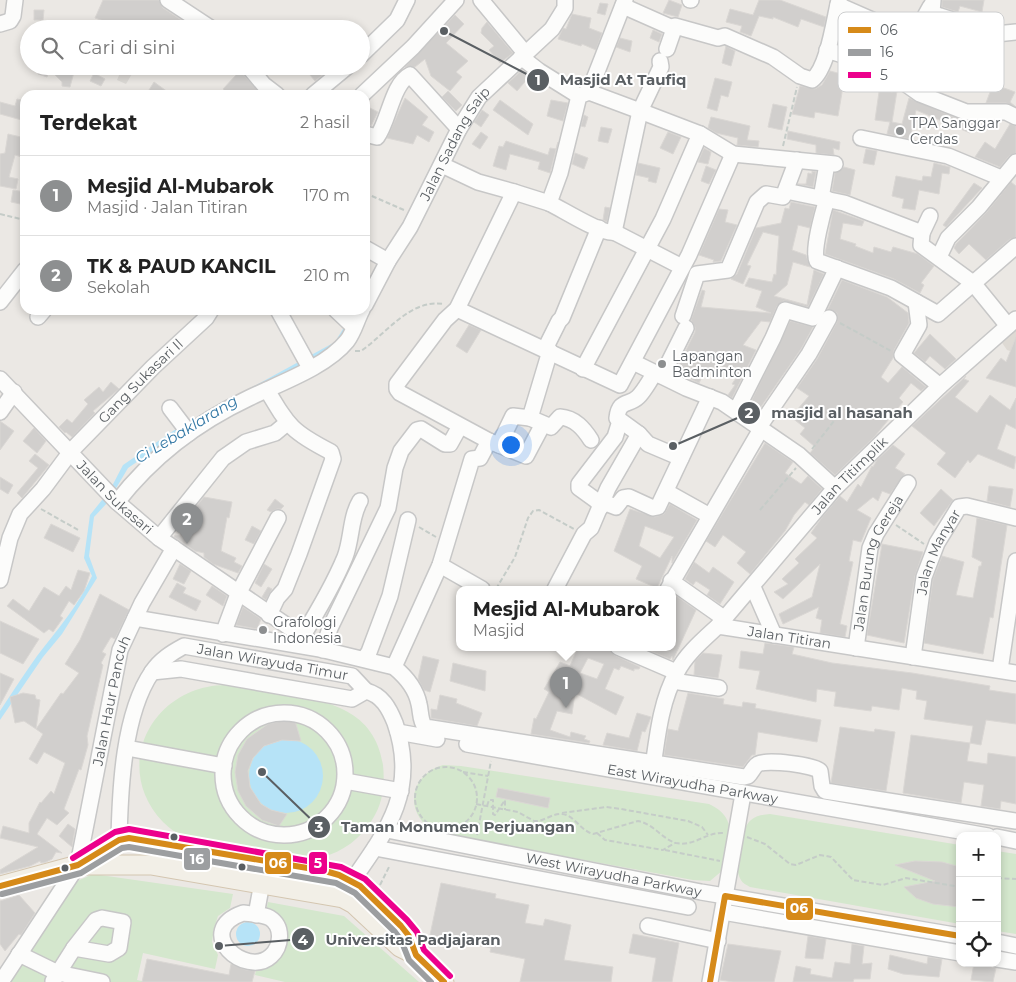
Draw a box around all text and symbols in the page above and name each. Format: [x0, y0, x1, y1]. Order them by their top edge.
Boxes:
legend [838, 12, 1004, 92]
search box [20, 20, 370, 75]
text: 06 [880, 21, 898, 39]
icon: search [38, 34, 66, 62]
text: Cari di sini [78, 36, 175, 59]
text: 16 [880, 43, 894, 61]
callout: Masjid At Taufiq [525, 65, 697, 95]
text: 5 [880, 66, 888, 84]
text: 1 [535, 70, 541, 89]
text: Masjid At Taufiq [560, 70, 686, 89]
street label: Jalan Sadang Saip [415, 83, 494, 204]
text: Terdekat [40, 110, 137, 135]
text: 2 hasil [300, 113, 350, 132]
place label: TPA Sanggar Cerdas [910, 114, 1001, 148]
marker: TPA Sanggar Cerdas [894, 125, 906, 137]
text: Mesjid Al-Mubarok [87, 175, 274, 198]
text: 1 [53, 186, 59, 205]
text: 170 m [303, 186, 350, 205]
text: Masjid · Jalan Titiran [87, 198, 248, 217]
text: TK & PAUD KANCIL [87, 255, 276, 278]
text: 2 [51, 266, 61, 285]
text: 210 m [303, 266, 350, 285]
text: Sekolah [87, 278, 150, 297]
street label: Gang Sukasari Il [94, 335, 187, 427]
place label: Lapangan Badminton [672, 347, 752, 381]
marker: Lapangan Badminton [656, 358, 668, 370]
water label: Ci Lebaklarang [131, 391, 241, 467]
callout: masjid al hasanah [737, 398, 923, 428]
text: 2 [745, 403, 754, 422]
text: masjid al hasanah [771, 403, 913, 422]
your location [498, 432, 524, 458]
street label: Jalan Titimplik [807, 432, 892, 519]
street label: Jalan Sukasari [72, 456, 157, 538]
street label: Jalan Burung Gereja [849, 492, 907, 633]
pin: 2 [171, 503, 203, 544]
street label: Jalan Manyar [912, 505, 965, 597]
popup [456, 586, 676, 651]
text: Mesjid Al-Mubarok [473, 598, 659, 621]
place label: Grafologi Indonesia [273, 613, 342, 647]
text: Masjid [473, 621, 525, 640]
street label: Jalan Titiran [745, 622, 833, 653]
marker: Grafologi Indonesia [257, 624, 269, 636]
street label: Jalan Haur Pancuh [88, 632, 135, 768]
street label: Jalan Wirayuda Timur [195, 639, 350, 684]
pin: 1 [550, 667, 582, 708]
street label: East Wirayudha Parkway [606, 760, 780, 808]
callout: Taman Monumen Perjuangan [306, 812, 585, 842]
text: 3 [314, 817, 324, 836]
text: Taman Monumen Perjuangan [341, 817, 575, 836]
unlabelled marker [169, 832, 179, 842]
map controls [956, 832, 1001, 967]
button: + [956, 832, 1001, 877]
line badge: 16 [183, 847, 211, 871]
street label: West Wirayudha Parkway [524, 849, 703, 901]
text: 16 [190, 850, 204, 868]
line badge: 06 [264, 851, 292, 875]
line badge: 5 [308, 851, 328, 875]
text: 06 [269, 854, 287, 872]
text: 5 [314, 854, 322, 872]
unlabelled marker [237, 862, 247, 872]
unlabelled marker [60, 863, 70, 873]
button: − [956, 877, 1001, 922]
line badge: 06 [785, 897, 814, 921]
text: 06 [790, 899, 808, 917]
button: locate [956, 922, 1001, 967]
callout: Universitas Padjajaran [291, 924, 511, 954]
text: 4 [298, 930, 309, 949]
text: Universitas Padjajaran [325, 930, 501, 949]

